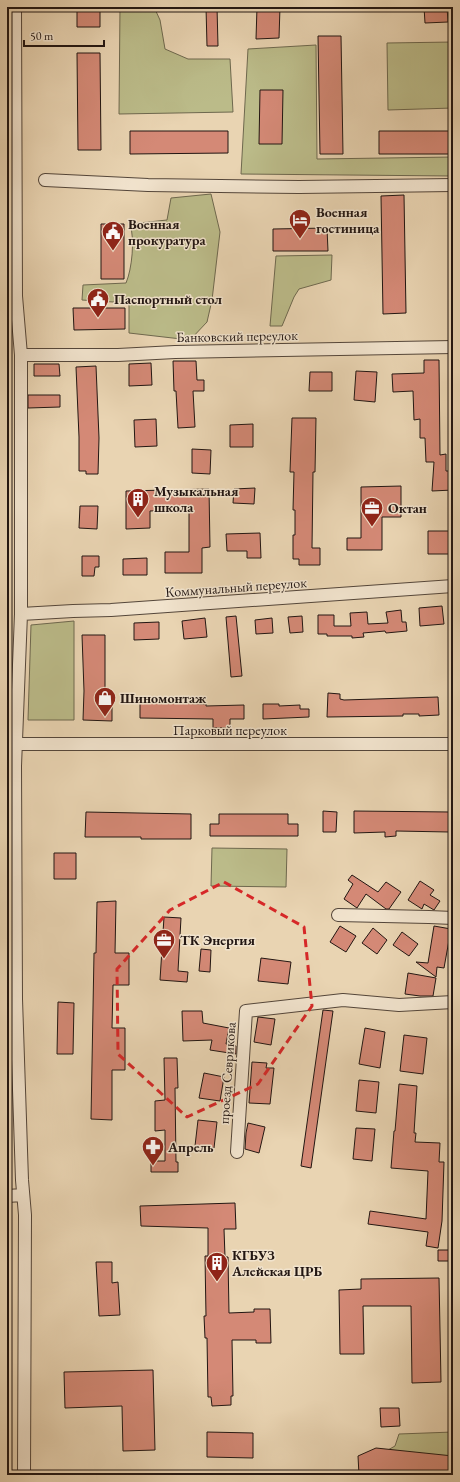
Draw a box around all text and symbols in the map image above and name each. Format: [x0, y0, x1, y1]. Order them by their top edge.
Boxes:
scale bar [24, 22, 104, 48]
text: 50 m [30, 28, 54, 44]
place label: Военная гостиница [316, 203, 380, 237]
hotel icon: Военная гостиница [287, 207, 313, 240]
place label: Военная прокуратура [128, 215, 207, 249]
public building icon: Военная прокуратура [100, 219, 126, 252]
public building icon: Паспортный стол [85, 286, 111, 319]
place label: Паспортный стол [114, 290, 222, 308]
street label: Банковский переулок [176, 326, 298, 346]
place label: Музыкальная школа [154, 482, 239, 516]
building icon: Музыкальная школа [125, 486, 151, 519]
office icon: Октан [359, 495, 385, 528]
place label: Октан [388, 499, 427, 517]
street label: Коммунальный переулок [165, 573, 308, 601]
shop icon: Шиномонтаж [92, 685, 118, 718]
place label: Шиномонтаж [120, 689, 207, 707]
street label: Парковый переулок [173, 721, 287, 739]
office icon: ТК Энергия [151, 927, 177, 960]
place label: ТК Энергия [180, 931, 256, 949]
street label: проезд Севрикова [214, 1021, 240, 1124]
pharmacy icon: Апрель [140, 1134, 166, 1167]
place label: Апрель [167, 1138, 214, 1156]
place label: КГБУЗ Алейская ЦРБ [231, 1246, 323, 1280]
building icon: КГБУЗ Алейская ЦРБ [204, 1250, 230, 1283]

